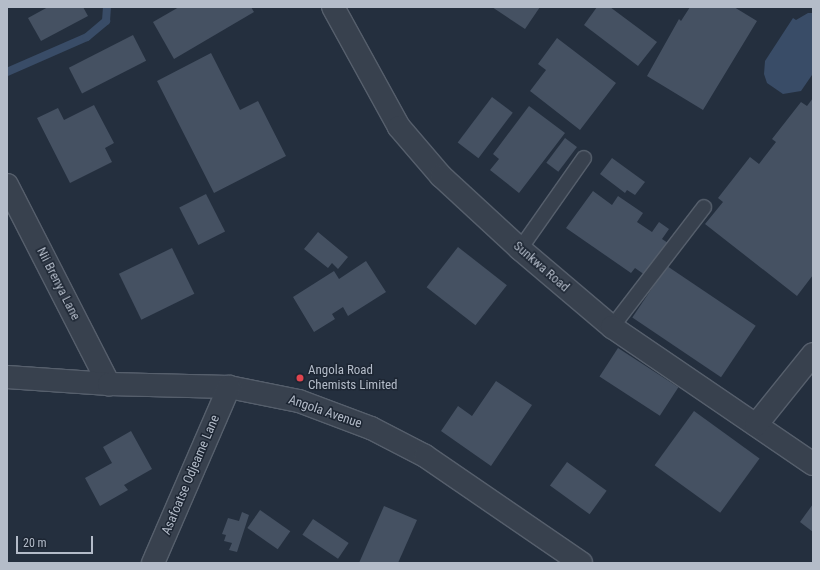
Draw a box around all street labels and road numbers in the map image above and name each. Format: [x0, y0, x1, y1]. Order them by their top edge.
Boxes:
street label: Sunkwa Road [510, 238, 572, 296]
street label: Nii Brenya Lane [33, 245, 83, 323]
street label: Angola Avenue [286, 392, 364, 432]
street label: Asafoatse Odjeame Lane [159, 413, 223, 537]

